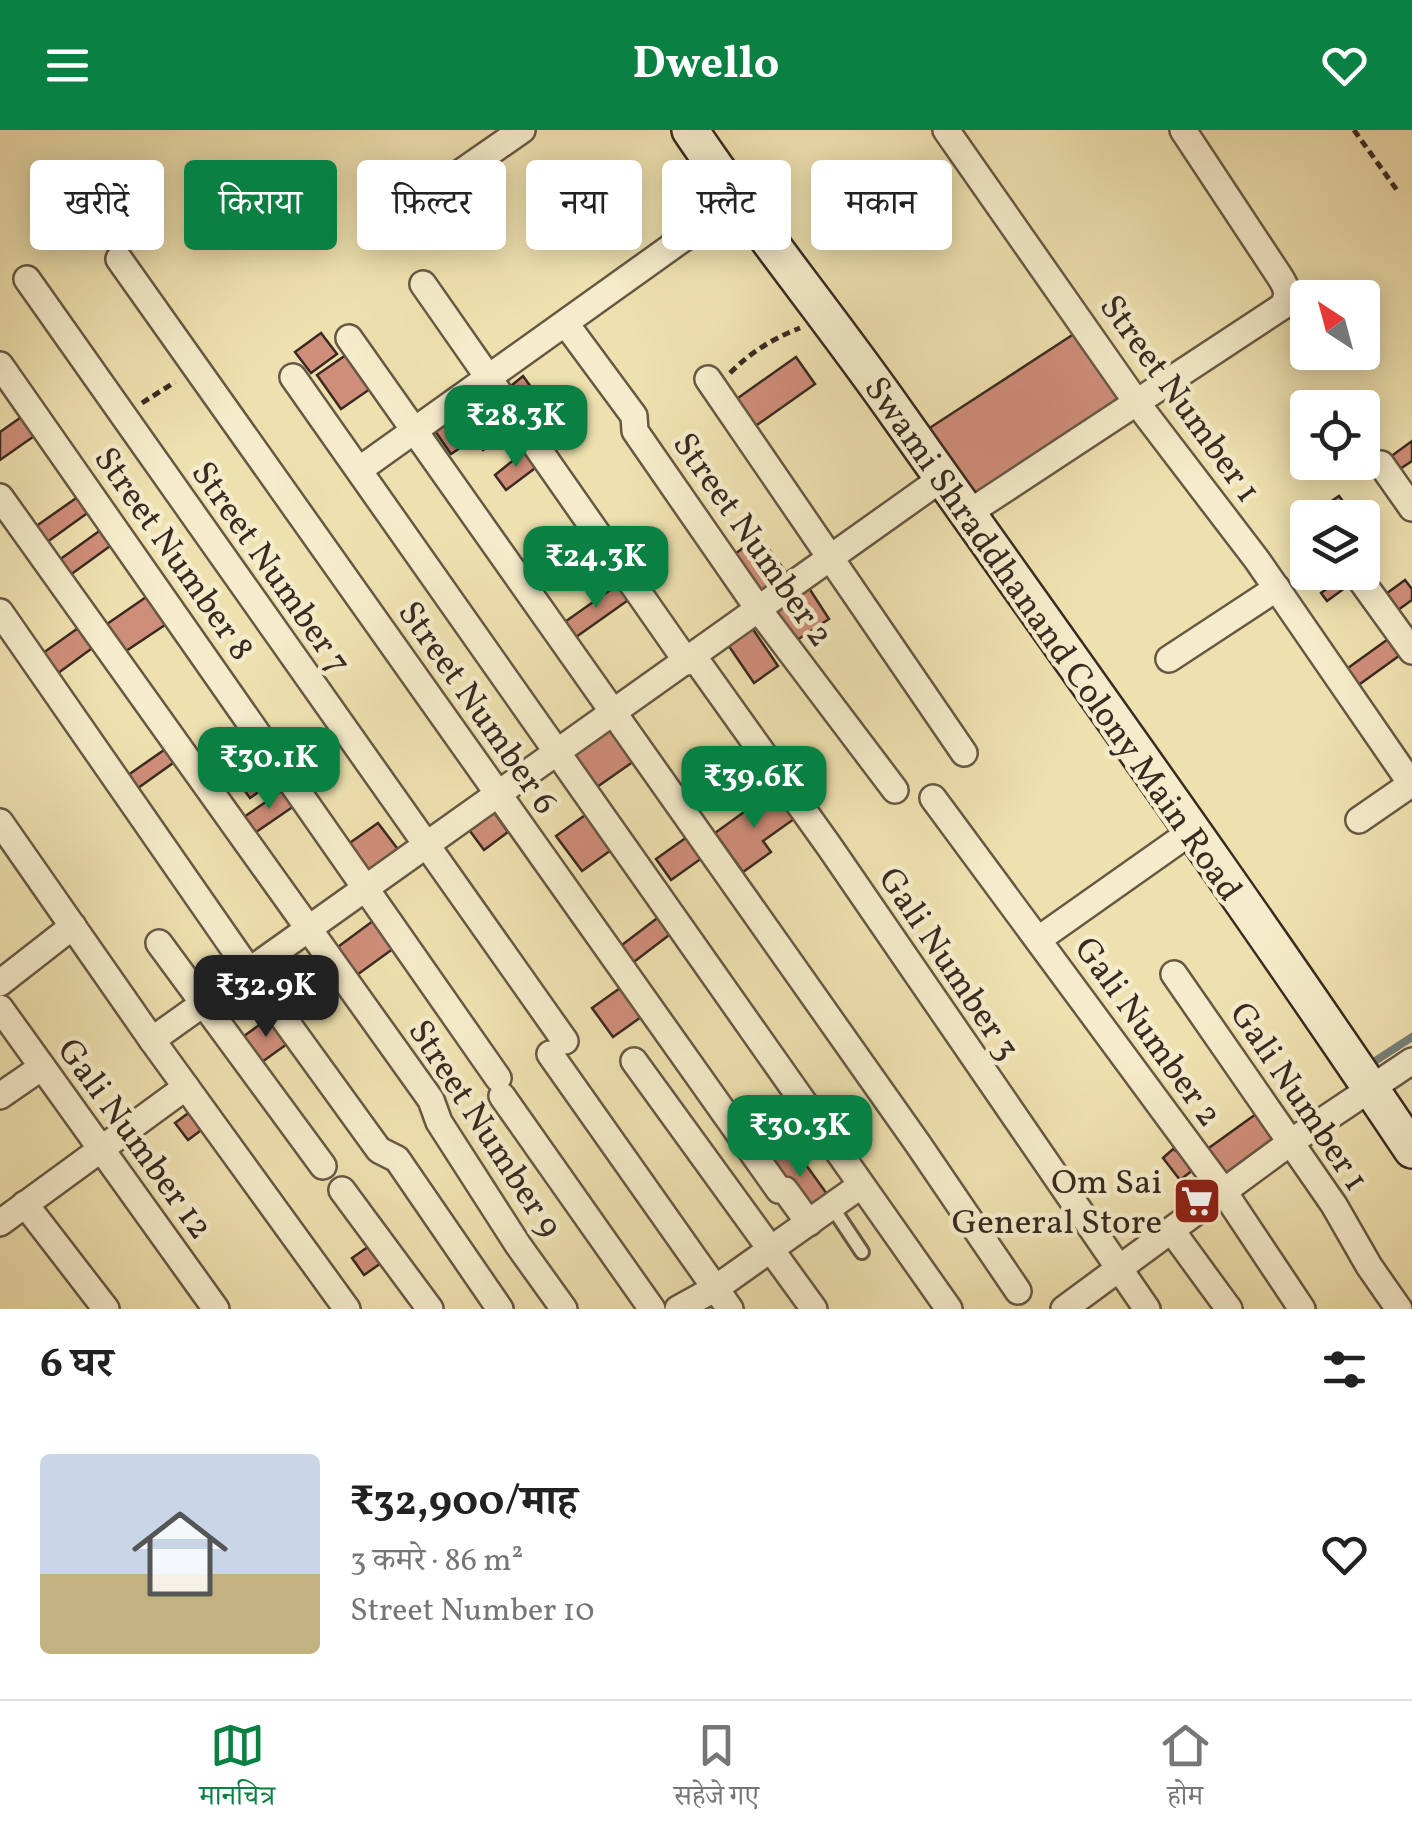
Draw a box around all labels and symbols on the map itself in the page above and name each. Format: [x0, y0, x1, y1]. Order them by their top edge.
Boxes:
north arrow [1290, 280, 1380, 370]
street label: Street Number 1 [1087, 286, 1270, 514]
street label: Swami Shraddhanand Colony Main Road [851, 368, 1252, 912]
pin: ₹28.3K [435, 385, 597, 470]
street label: Street Number 2 [660, 424, 843, 658]
street label: Street Number 8 [81, 438, 264, 671]
street label: Street Number 7 [178, 453, 361, 685]
pin: ₹24.3K [515, 526, 677, 611]
street label: Street Number 6 [385, 592, 568, 825]
pin: ₹30.1K [188, 727, 350, 812]
pin: ₹39.6K [673, 746, 835, 831]
street label: Gali Number 3 [865, 859, 1030, 1071]
street label: Gali Number 2 [1061, 928, 1232, 1137]
pin: ₹32.9K [185, 955, 347, 1040]
street label: Gali Number 1 [1216, 994, 1379, 1202]
street label: Street Number 9 [395, 1011, 572, 1248]
street label: Gali Number 12 [44, 1030, 223, 1250]
pin: ₹30.3K [719, 1095, 881, 1180]
place label: Om Sai General Store [952, 1160, 1162, 1248]
supermarket icon: Om Sai General Store [1171, 1175, 1223, 1227]

